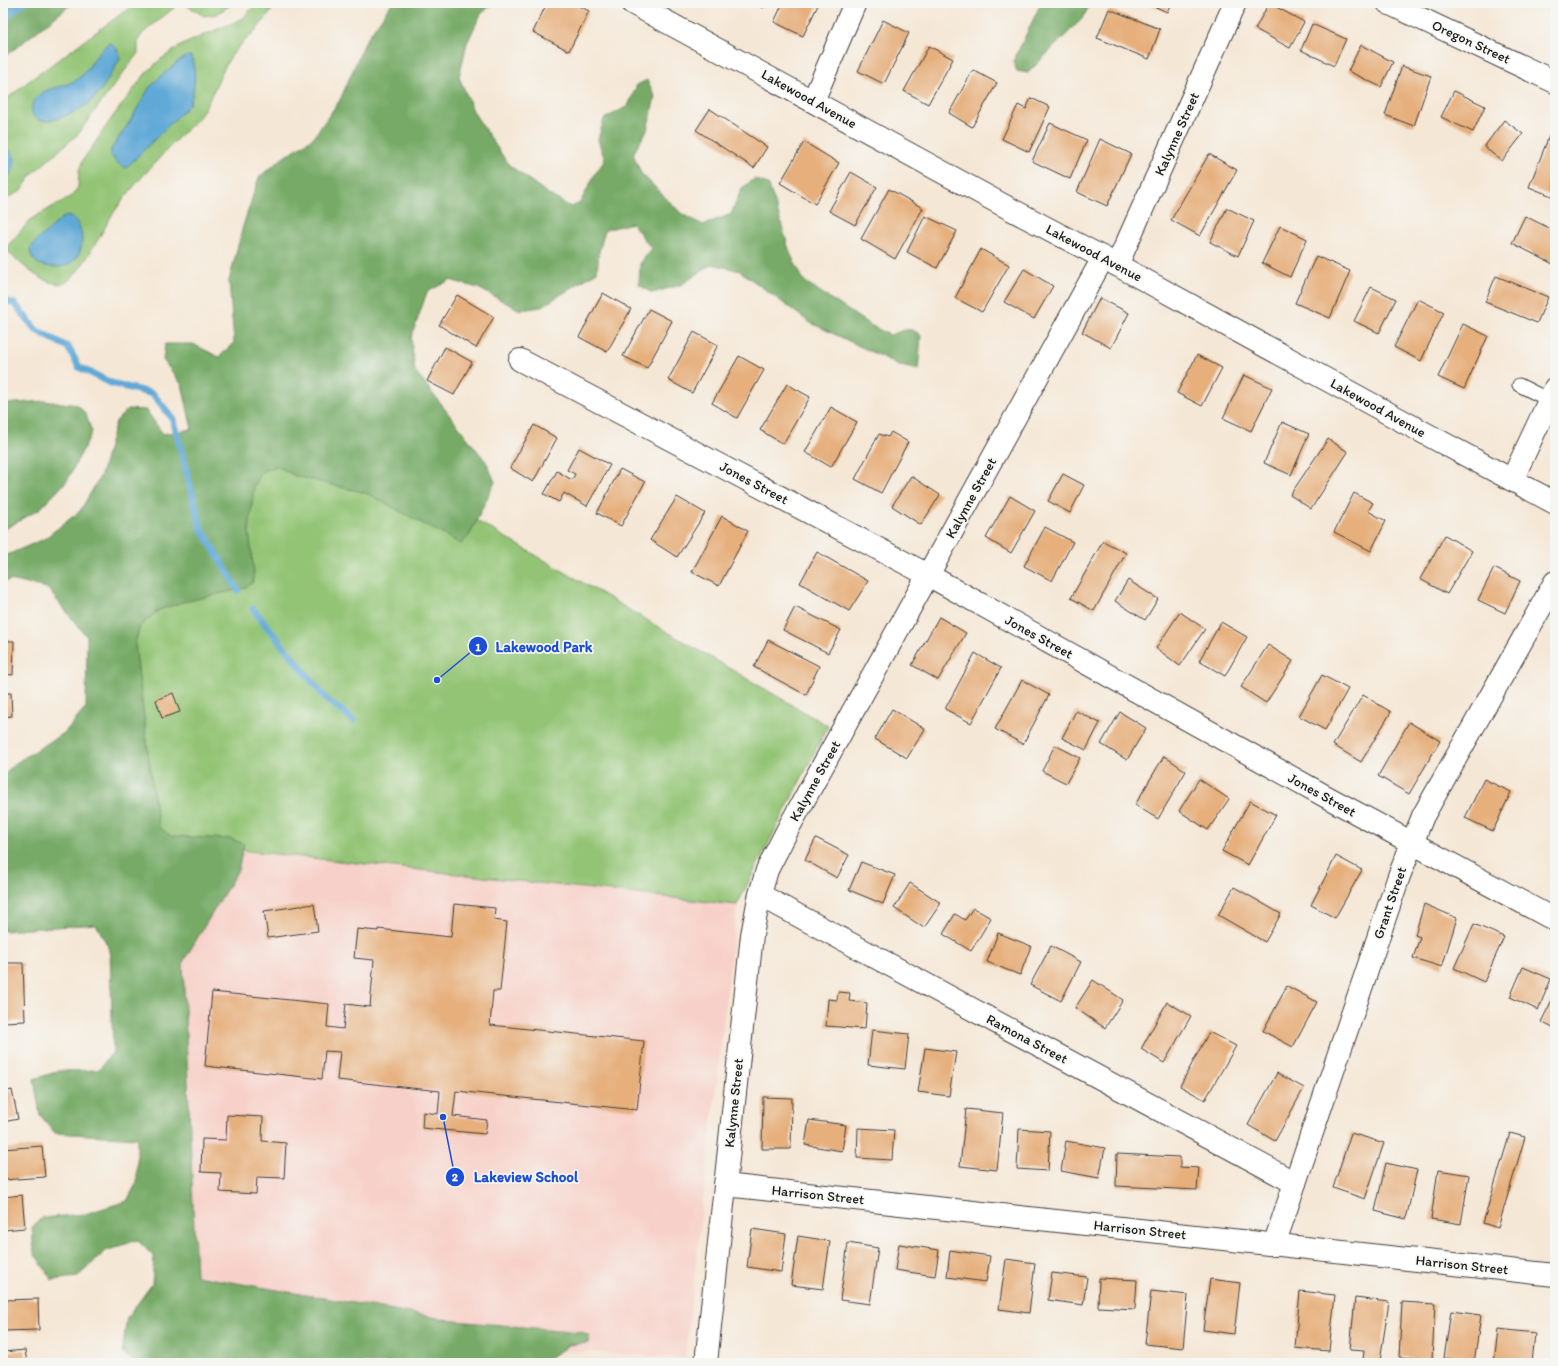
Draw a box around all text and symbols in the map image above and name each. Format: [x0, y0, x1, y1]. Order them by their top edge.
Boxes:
street label: Oregon Street [1429, 16, 1513, 68]
street label: Lakewood Avenue [758, 66, 860, 132]
street label: Kalynne Street [1151, 90, 1203, 178]
street label: Lakewood Avenue [1043, 220, 1145, 286]
street label: Lakewood Avenue [1327, 375, 1429, 441]
street label: Kalynne Street [942, 455, 1000, 541]
street label: Jones Street [717, 458, 791, 508]
street label: Jones Street [1002, 611, 1076, 663]
callout: Lakewood Park [468, 633, 600, 660]
text: Lakewood Park [496, 638, 593, 656]
text: 1 [475, 640, 481, 654]
street label: Kalynne Street [786, 738, 844, 824]
street label: Jones Street [1285, 769, 1359, 821]
street label: Grant Street [1370, 865, 1410, 941]
street label: Ramona Street [983, 1010, 1071, 1068]
street label: Kalynne Street [721, 1057, 747, 1149]
callout: Lakeview School [445, 1164, 586, 1191]
text: Lakeview School [474, 1168, 579, 1186]
text: 2 [452, 1170, 459, 1184]
street label: Harrison Street [771, 1182, 865, 1208]
street label: Harrison Street [1093, 1217, 1187, 1243]
street label: Harrison Street [1415, 1252, 1509, 1278]

